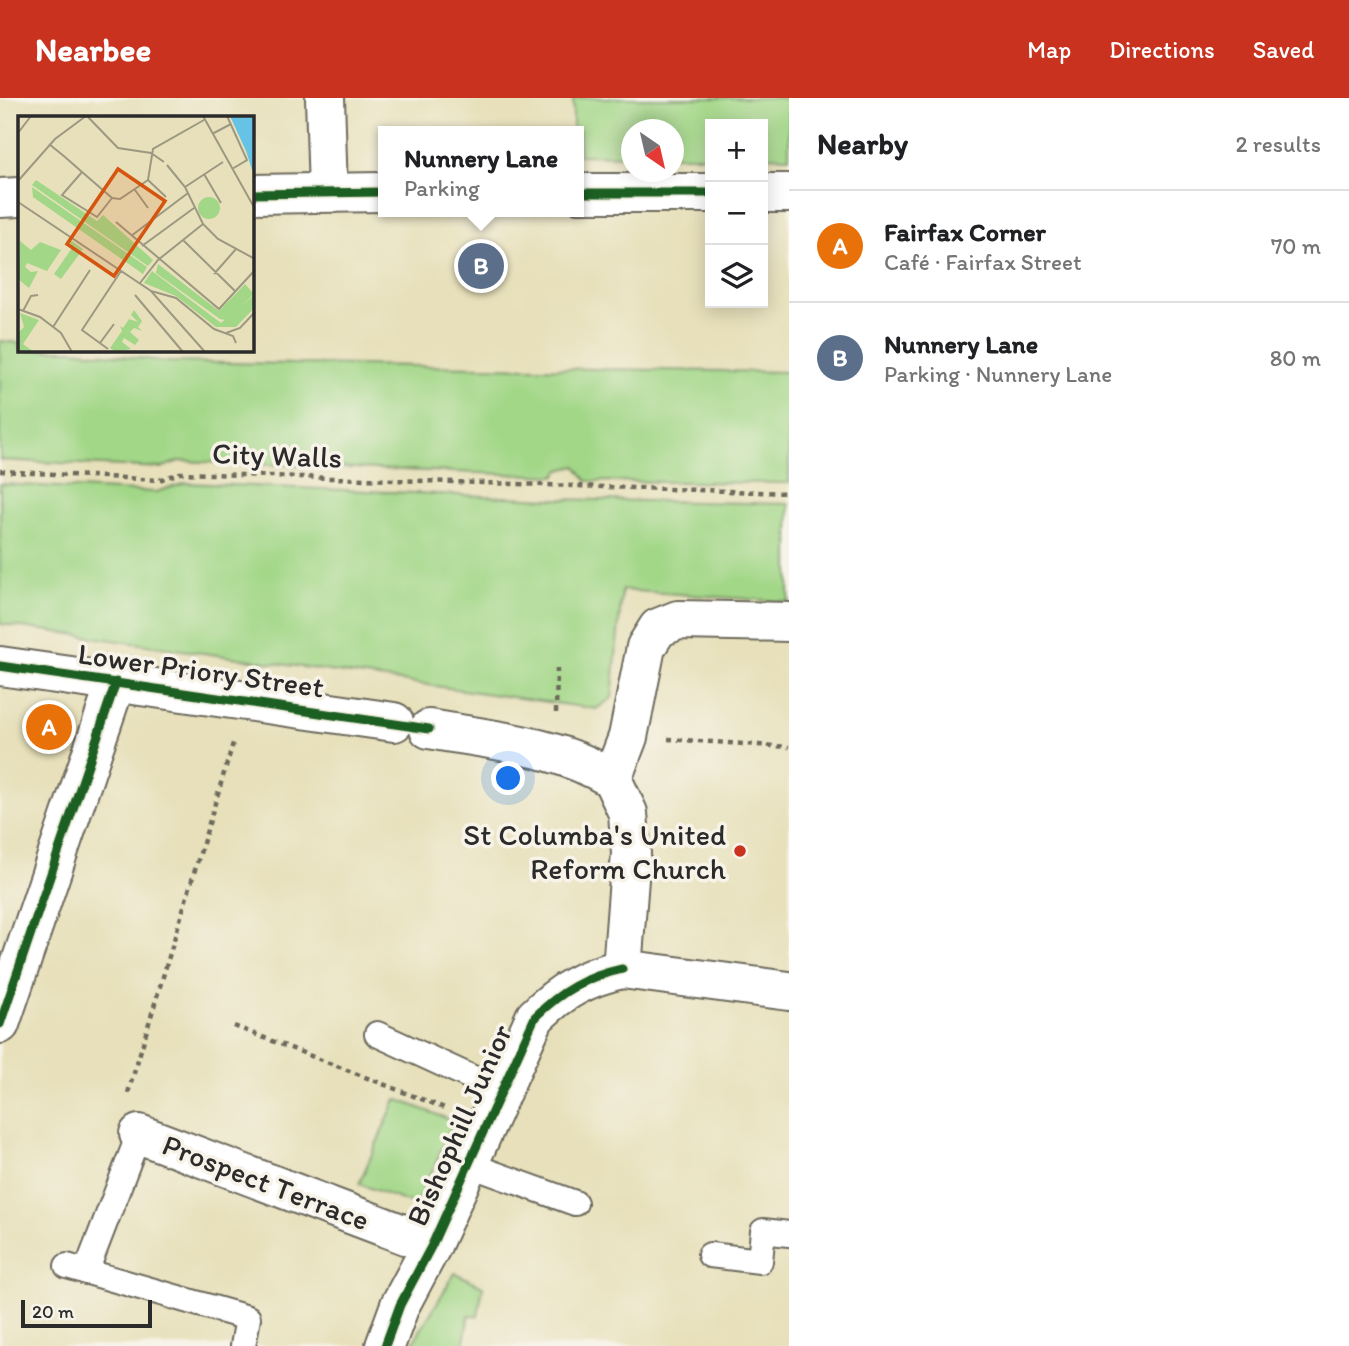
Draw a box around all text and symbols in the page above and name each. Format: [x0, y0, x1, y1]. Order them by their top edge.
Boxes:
text: Nearbee [35, 30, 151, 69]
text: Map [1027, 35, 1071, 64]
text: Directions [1109, 35, 1215, 64]
text: Saved [1253, 35, 1314, 64]
inset map [18, 116, 254, 352]
north arrow [621, 119, 684, 182]
map controls [705, 119, 768, 308]
button: + [705, 119, 768, 182]
text: Nearby [817, 125, 908, 162]
popup [378, 126, 584, 217]
text: 2 results [1235, 130, 1321, 158]
text: Nunnery Lane [404, 142, 558, 174]
text: Parking [404, 174, 480, 202]
button: − [705, 182, 768, 245]
text: Fairfax Corner [884, 216, 1046, 248]
text: A [833, 232, 847, 260]
text: 70 m [1271, 232, 1321, 260]
pin: B [458, 240, 504, 292]
button: layers [705, 245, 768, 308]
text: Café · Fairfax Street [884, 248, 1082, 276]
text: Nunnery Lane [884, 328, 1038, 360]
text: B [833, 344, 847, 372]
text: 80 m [1270, 344, 1321, 372]
text: Parking · Nunnery Lane [884, 360, 1112, 388]
street label: City Walls [211, 434, 343, 476]
street label: Lower Priory Street [76, 634, 326, 706]
pin: A [26, 701, 72, 753]
your location [491, 761, 525, 795]
place label: St Columba's United Reform Church [463, 816, 726, 887]
marker: St Columba's United Reform Church [732, 843, 748, 859]
street label: Bishophill Junior [398, 1018, 520, 1231]
street label: Prospect Terrace [157, 1126, 375, 1238]
scale bar [21, 1297, 152, 1329]
text: 20 m [32, 1300, 74, 1323]

